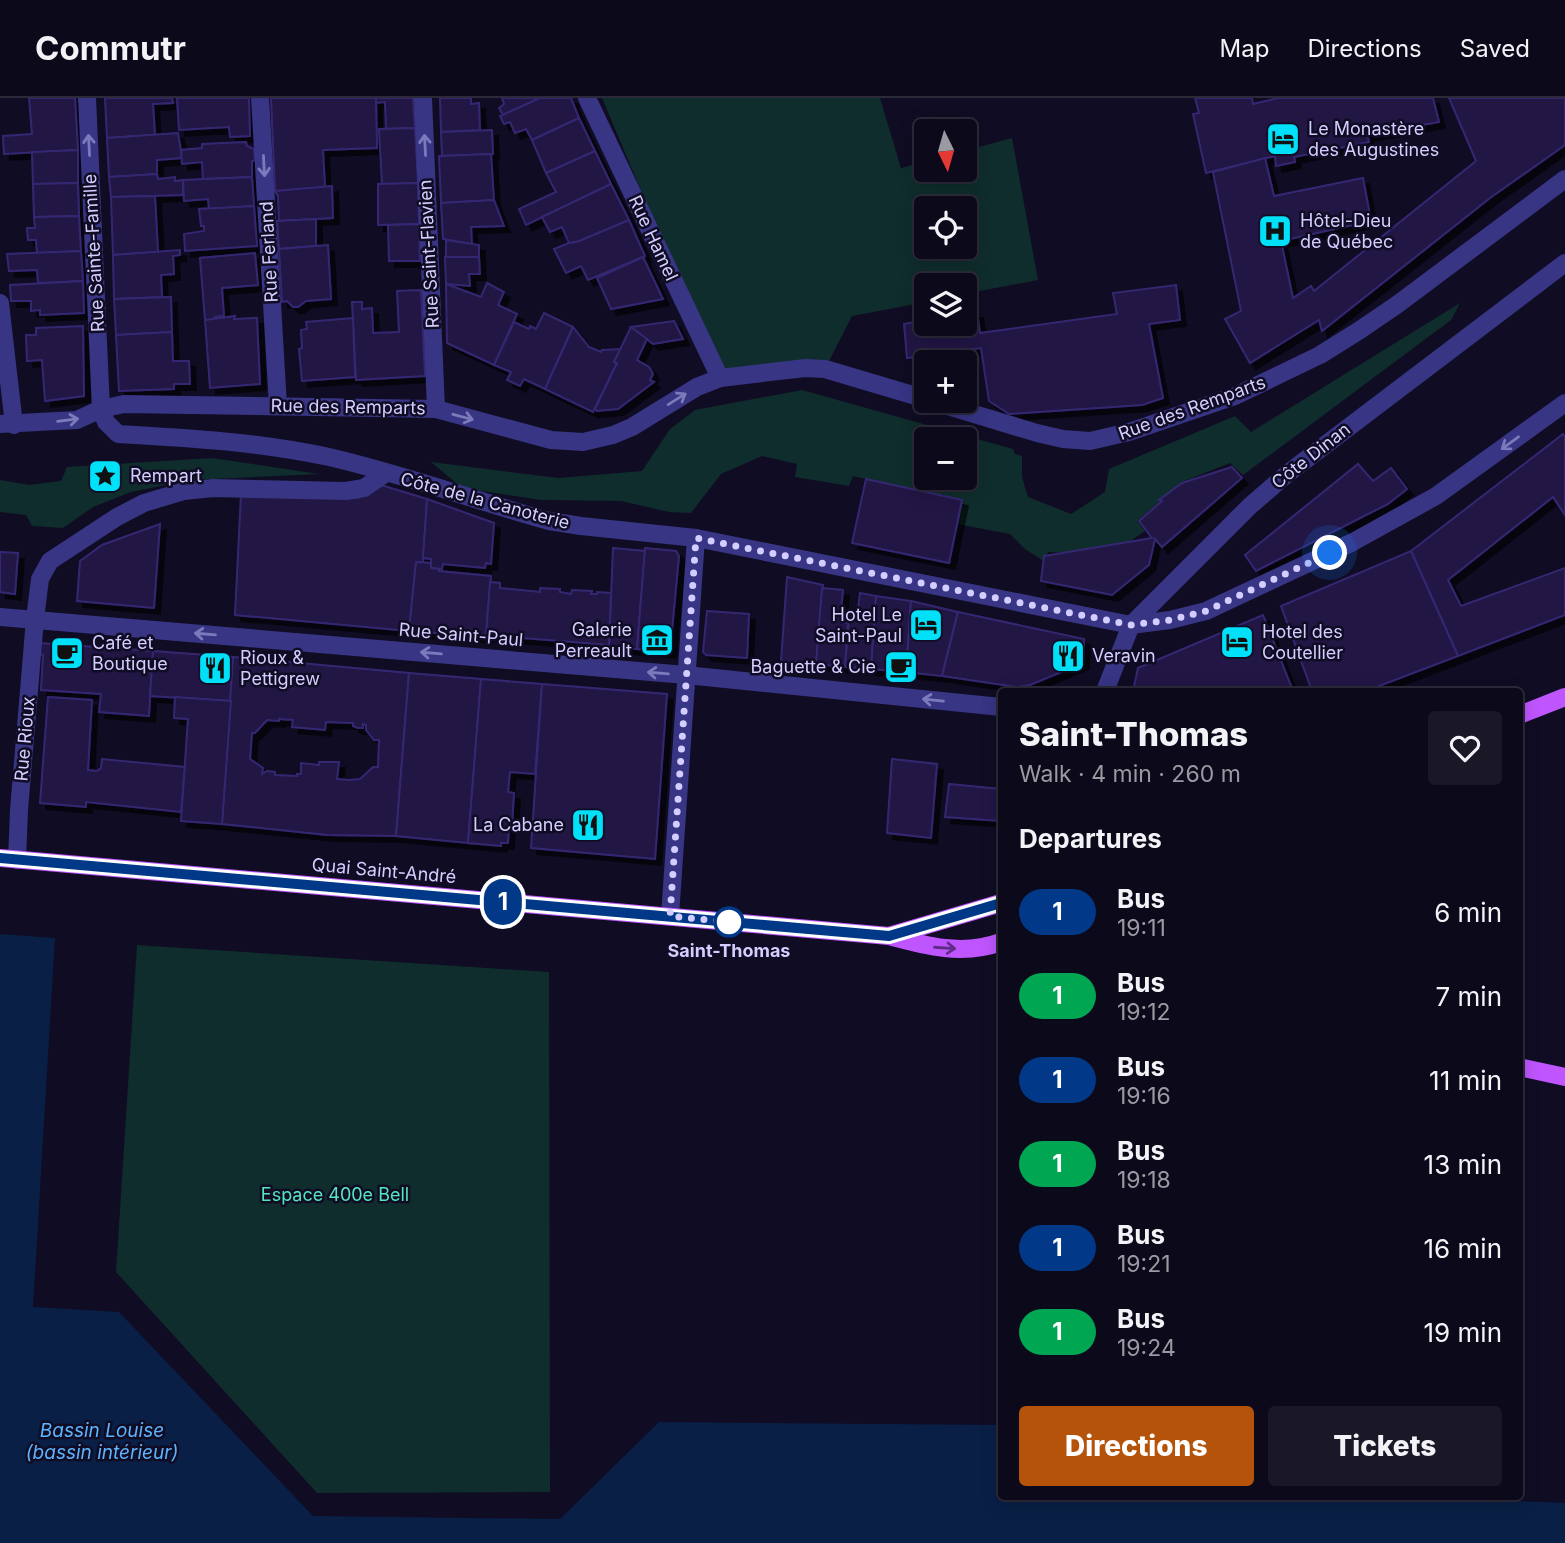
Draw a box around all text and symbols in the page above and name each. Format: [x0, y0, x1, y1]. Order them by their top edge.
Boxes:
text: Commutr [35, 28, 186, 68]
text: Map [1220, 34, 1269, 63]
text: Directions [1307, 34, 1422, 63]
text: Saved [1460, 34, 1530, 63]
place label: Le Monastère des Augustines [1308, 118, 1439, 160]
north arrow [914, 119, 976, 182]
map controls [914, 119, 977, 490]
hotel icon: Le Monastère des Augustines [1264, 120, 1302, 158]
one-way arrow [82, 134, 95, 157]
one-way arrow [418, 134, 431, 157]
one-way arrow [257, 154, 270, 177]
street label: Rue Sainte-Famille [79, 173, 108, 333]
street label: Rue Saint-Flavien [414, 179, 443, 329]
street label: Rue Hamel [625, 192, 682, 284]
button: locate [914, 196, 977, 259]
street label: Rue Ferland [255, 201, 282, 303]
place label: Hôtel-Dieu de Québec [1300, 210, 1393, 252]
hospital icon: Hôtel-Dieu de Québec [1256, 212, 1294, 250]
button: layers [914, 273, 977, 336]
button: + [914, 350, 977, 413]
street label: Rue des Remparts [1115, 371, 1268, 444]
one-way arrow [667, 392, 686, 407]
street label: Rue des Remparts [270, 395, 426, 418]
one-way arrow [452, 411, 474, 424]
one-way arrow [56, 413, 79, 426]
street label: Côte Dinan [1267, 418, 1354, 493]
button: − [914, 427, 977, 490]
one-way arrow [1501, 435, 1520, 450]
place icon: Rempart [86, 457, 124, 495]
place label: Rempart [130, 465, 202, 486]
street label: Côte de la Canoterie [398, 468, 572, 533]
your location [1312, 535, 1347, 570]
place label: Hotel Le Saint-Paul [815, 604, 902, 646]
hotel icon: Hotel Le Saint-Paul [907, 606, 945, 644]
street label: Rue Saint-Paul [398, 619, 524, 650]
place label: Galerie Perreault [555, 619, 632, 661]
museum icon: Galerie Perreault [638, 621, 676, 659]
place label: Hotel des Coutellier [1262, 621, 1343, 663]
hotel icon: Hotel des Coutellier [1218, 623, 1256, 661]
one-way arrow [194, 627, 216, 640]
place label: Café et Boutique [92, 632, 168, 674]
cafe icon: Café et Boutique [48, 634, 86, 672]
restaurant icon: Veravin [1049, 637, 1087, 675]
place label: Veravin [1092, 645, 1156, 666]
one-way arrow [420, 646, 443, 659]
place label: Rioux & Pettigrew [240, 647, 320, 689]
cafe icon: Baguette & Cie [882, 648, 920, 686]
restaurant icon: Rioux & Pettigrew [196, 649, 234, 687]
place label: Baguette & Cie [751, 656, 876, 677]
one-way arrow [647, 666, 670, 679]
one-way arrow [922, 693, 945, 706]
street label: Rue Rioux [10, 696, 39, 782]
button: heart [1428, 711, 1502, 785]
text: Saint-Thomas [1019, 714, 1248, 754]
text: Walk · 4 min · 260 m [1019, 760, 1241, 788]
restaurant icon: La Cabane [569, 806, 607, 844]
place label: La Cabane [473, 814, 564, 835]
text: Departures [1019, 823, 1162, 854]
street label: Quai Saint-André [311, 854, 457, 887]
line badge: 1 [480, 879, 526, 925]
text: Bus [1117, 883, 1165, 914]
text: 1 [498, 887, 508, 916]
text: 1 [1052, 897, 1063, 926]
text: 6 min [1434, 897, 1502, 928]
marker: Saint-Thomas [714, 907, 744, 937]
text: 19:11 [1117, 914, 1166, 942]
place label: Saint-Thomas [668, 940, 790, 961]
one-way arrow [933, 942, 955, 955]
text: Bus [1117, 967, 1165, 998]
text: 1 [1052, 981, 1063, 1010]
text: 7 min [1436, 981, 1502, 1012]
text: 19:12 [1117, 998, 1171, 1026]
text: Bus [1117, 1051, 1165, 1082]
text: 1 [1052, 1065, 1063, 1094]
text: 11 min [1429, 1065, 1502, 1096]
text: 19:16 [1117, 1082, 1171, 1110]
text: Bus [1117, 1135, 1165, 1166]
text: 1 [1052, 1149, 1063, 1178]
text: 13 min [1424, 1149, 1502, 1180]
text: 19:18 [1117, 1166, 1171, 1194]
park label: Espace 400e Bell [261, 1184, 409, 1205]
text: Bus [1117, 1219, 1165, 1250]
text: 1 [1052, 1233, 1063, 1262]
text: 16 min [1424, 1233, 1502, 1264]
text: 19:21 [1117, 1250, 1171, 1278]
text: Bus [1117, 1303, 1165, 1334]
text: 1 [1052, 1317, 1063, 1346]
text: 19 min [1424, 1317, 1502, 1348]
text: 19:24 [1117, 1334, 1176, 1362]
button: Directions [1019, 1406, 1254, 1486]
button: Tickets [1268, 1406, 1502, 1486]
water label: Bassin Louise (bassin intérieur) [26, 1419, 178, 1464]

